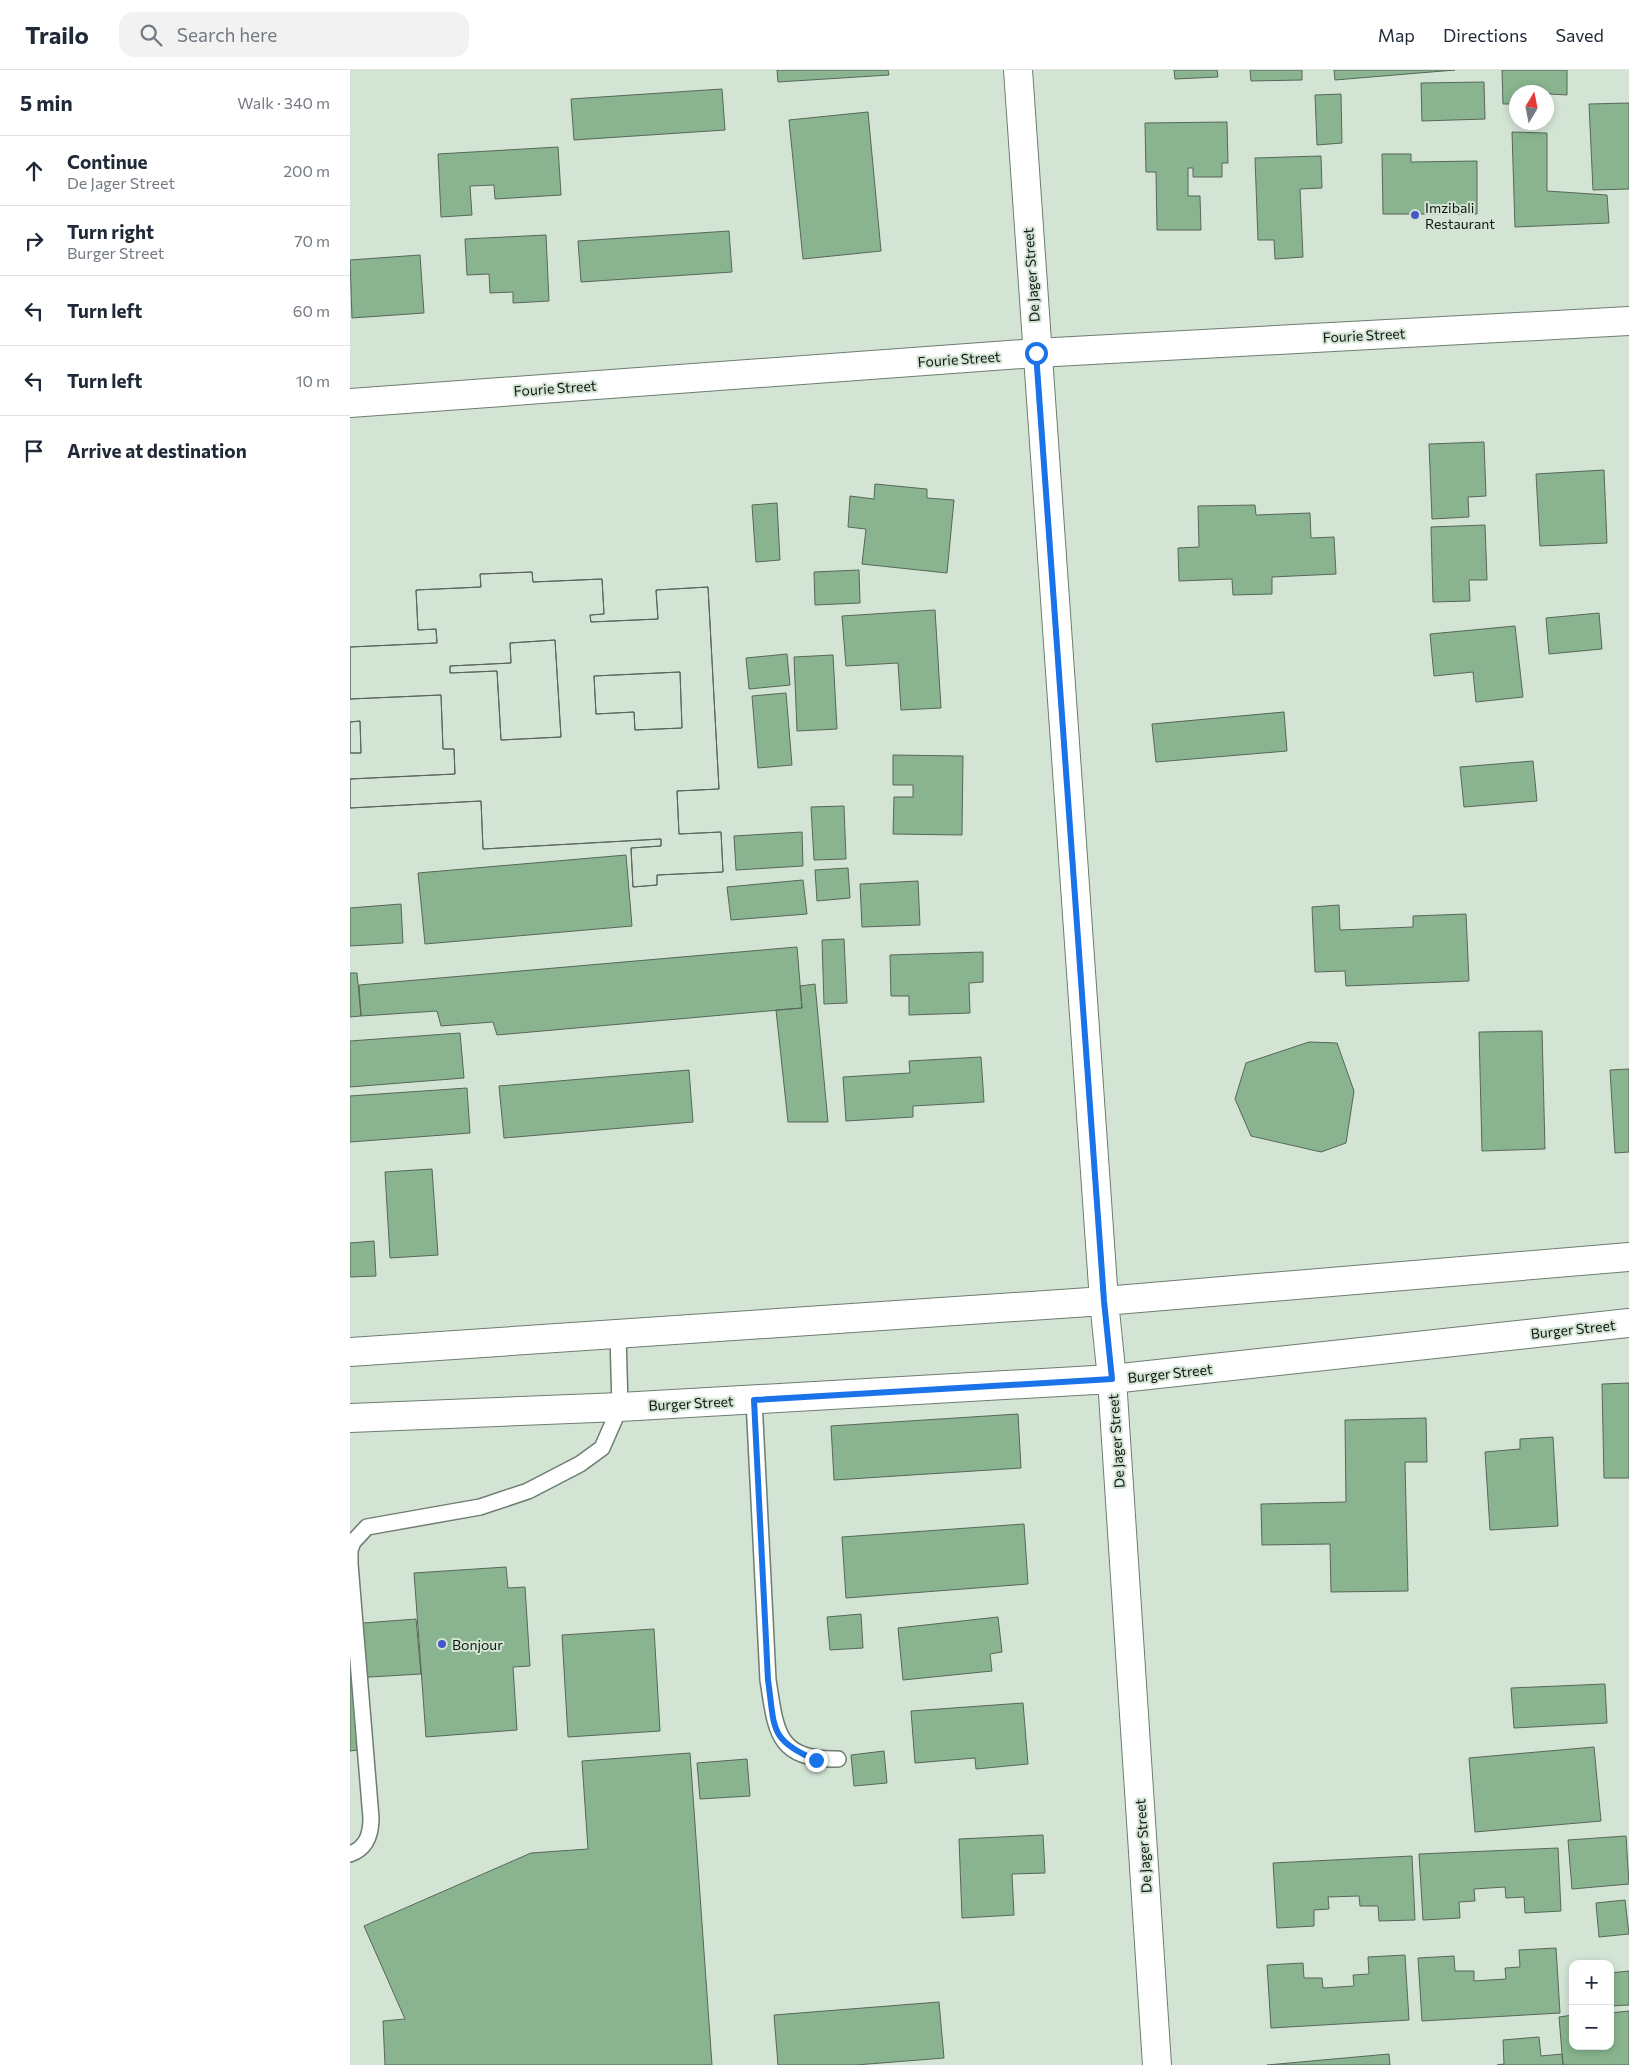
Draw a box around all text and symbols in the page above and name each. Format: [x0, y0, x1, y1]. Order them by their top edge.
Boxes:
search box [119, 12, 469, 57]
text: Trailo [25, 20, 89, 49]
icon: search [137, 21, 165, 49]
text: Search here [177, 23, 277, 46]
text: Map [1378, 24, 1415, 46]
text: Directions [1443, 24, 1527, 46]
text: Saved [1555, 24, 1604, 46]
north arrow [1509, 85, 1554, 130]
text: 5 min [20, 90, 73, 115]
text: Walk · 340 m [237, 93, 330, 112]
text: Continue [67, 150, 147, 173]
icon: ahead [20, 157, 48, 185]
text: 200 m [283, 161, 330, 180]
text: De Jager Street [67, 173, 175, 192]
place label: Imzibali Restaurant [1425, 199, 1495, 232]
marker: Imzibali Restaurant [1409, 209, 1421, 221]
text: Turn right [67, 220, 154, 243]
icon: right [20, 227, 48, 255]
street label: De Jager Street [1019, 227, 1043, 323]
text: 70 m [294, 231, 330, 250]
text: Burger Street [67, 243, 164, 262]
icon: left [20, 297, 48, 325]
text: Turn left [67, 299, 142, 322]
text: 60 m [293, 301, 330, 320]
street label: Fourie Street [1322, 324, 1406, 346]
route start [1025, 342, 1048, 365]
street label: Fourie Street [917, 348, 1001, 370]
icon: left [20, 367, 48, 395]
text: Turn left [67, 369, 142, 392]
text: 10 m [296, 371, 330, 390]
street label: Fourie Street [513, 377, 597, 399]
icon: arrive [20, 437, 48, 465]
text: Arrive at destination [67, 439, 247, 462]
street label: Burger Street [1530, 1316, 1616, 1342]
street label: Burger Street [1127, 1360, 1213, 1386]
street label: Burger Street [648, 1392, 734, 1414]
street label: De Jager Street [1104, 1393, 1128, 1489]
place label: Bonjour [452, 1636, 503, 1653]
marker: Bonjour [436, 1638, 448, 1650]
route end [805, 1749, 828, 1772]
street label: De Jager Street [1131, 1798, 1155, 1894]
map controls [1569, 1960, 1614, 2050]
button: + [1569, 1960, 1614, 2005]
button: − [1569, 2005, 1614, 2050]

